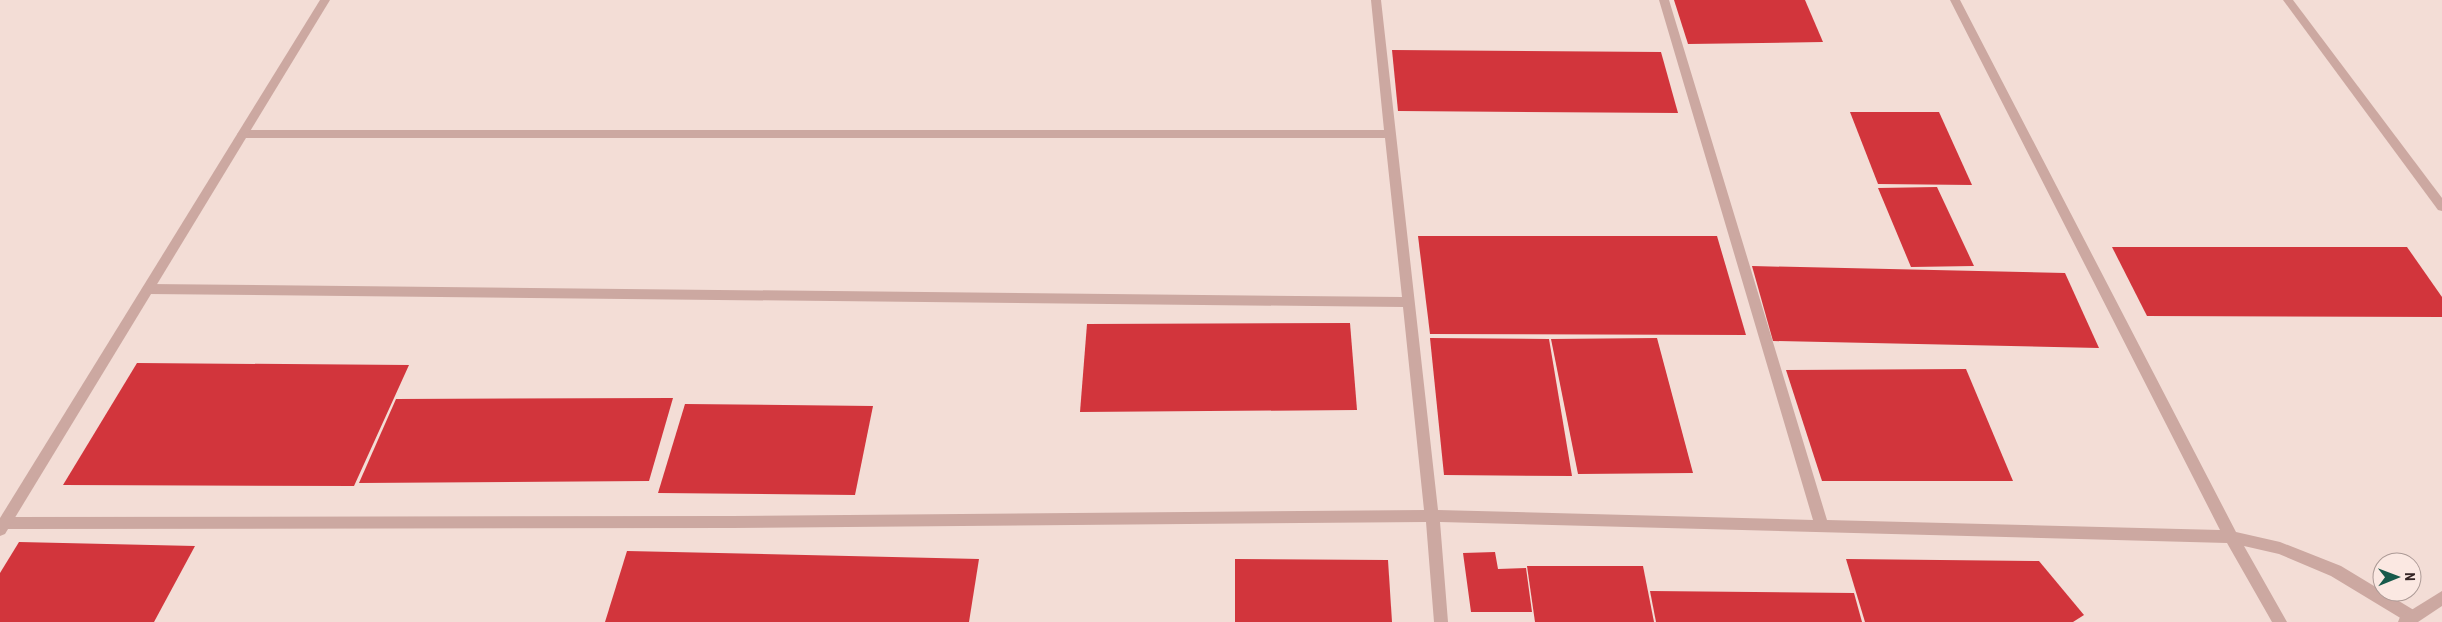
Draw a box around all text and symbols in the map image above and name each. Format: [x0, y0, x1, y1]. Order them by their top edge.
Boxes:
north arrow [2372, 552, 2422, 602]
text: N [2402, 572, 2418, 581]

